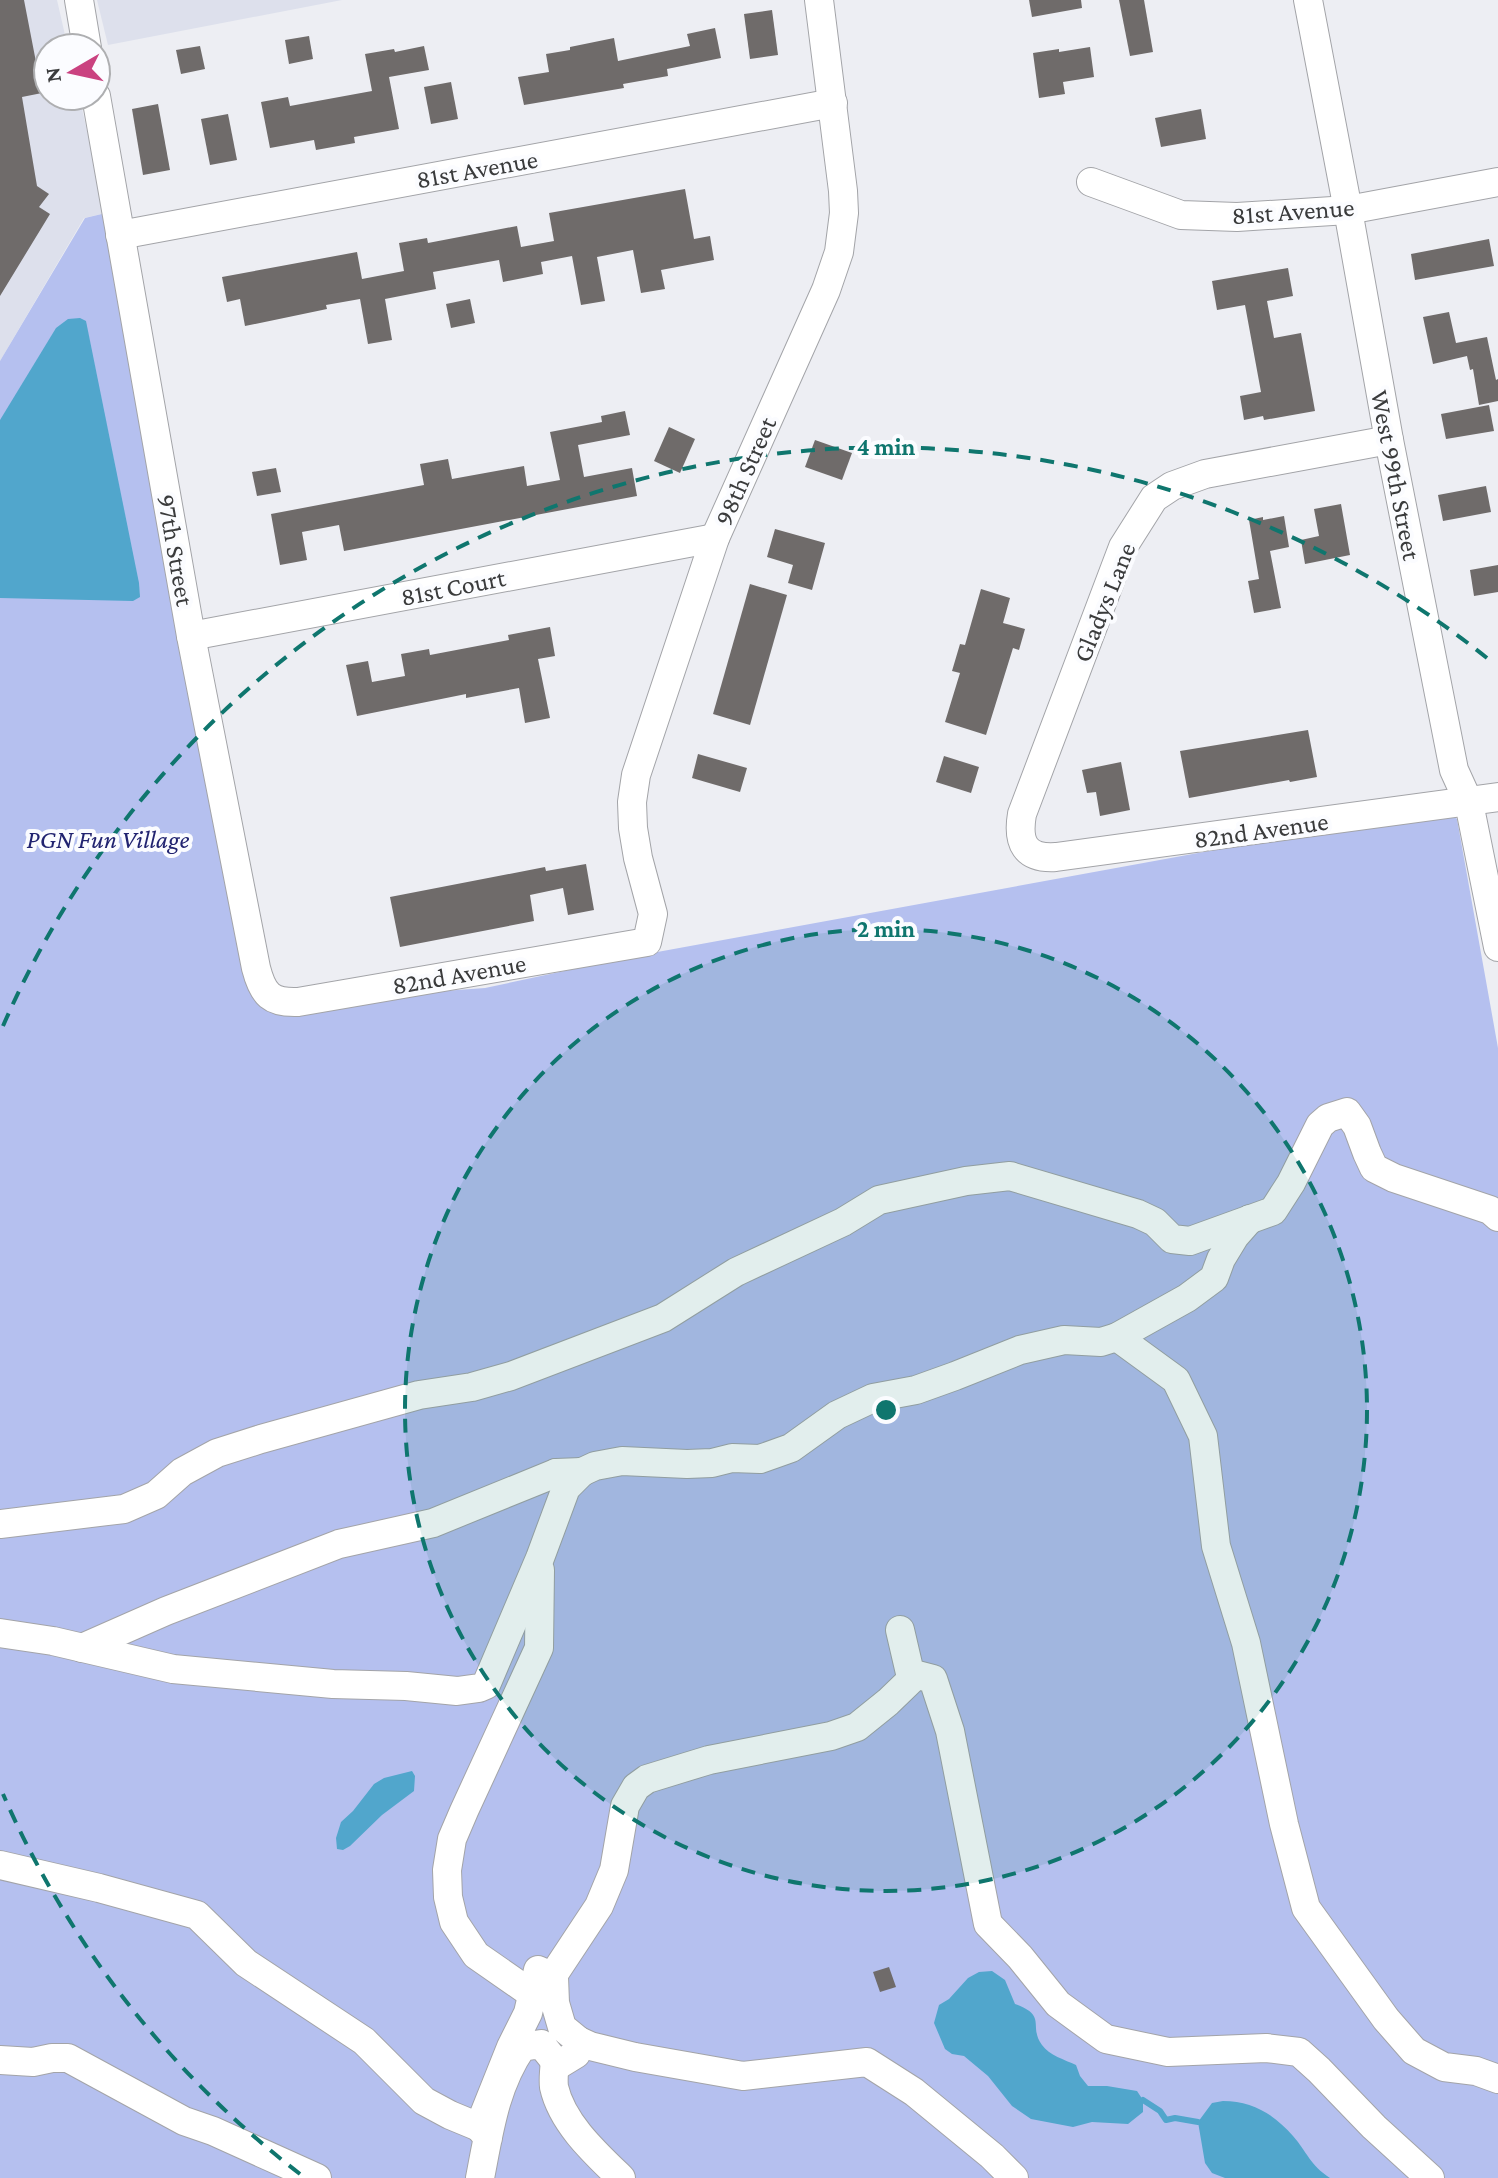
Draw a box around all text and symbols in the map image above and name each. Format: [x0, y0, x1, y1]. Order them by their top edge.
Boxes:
north arrow [32, 32, 112, 112]
text: N [39, 66, 66, 84]
street label: 81st Avenue [414, 145, 540, 194]
street label: 81st Avenue [1231, 193, 1355, 230]
street label: West 99th Street [1365, 388, 1426, 563]
street label: 98th Street [709, 412, 782, 530]
text: 4 min [857, 433, 916, 460]
street label: 97th Street [151, 492, 200, 609]
street label: Gladys Lane [1067, 538, 1142, 666]
street label: 81st Court [398, 563, 508, 612]
street label: 82nd Avenue [1192, 807, 1330, 854]
park label: PGN Fun Village [27, 825, 190, 854]
text: 2 min [857, 915, 915, 942]
street label: 82nd Avenue [390, 948, 528, 1001]
centre of rings [872, 1396, 900, 1424]

